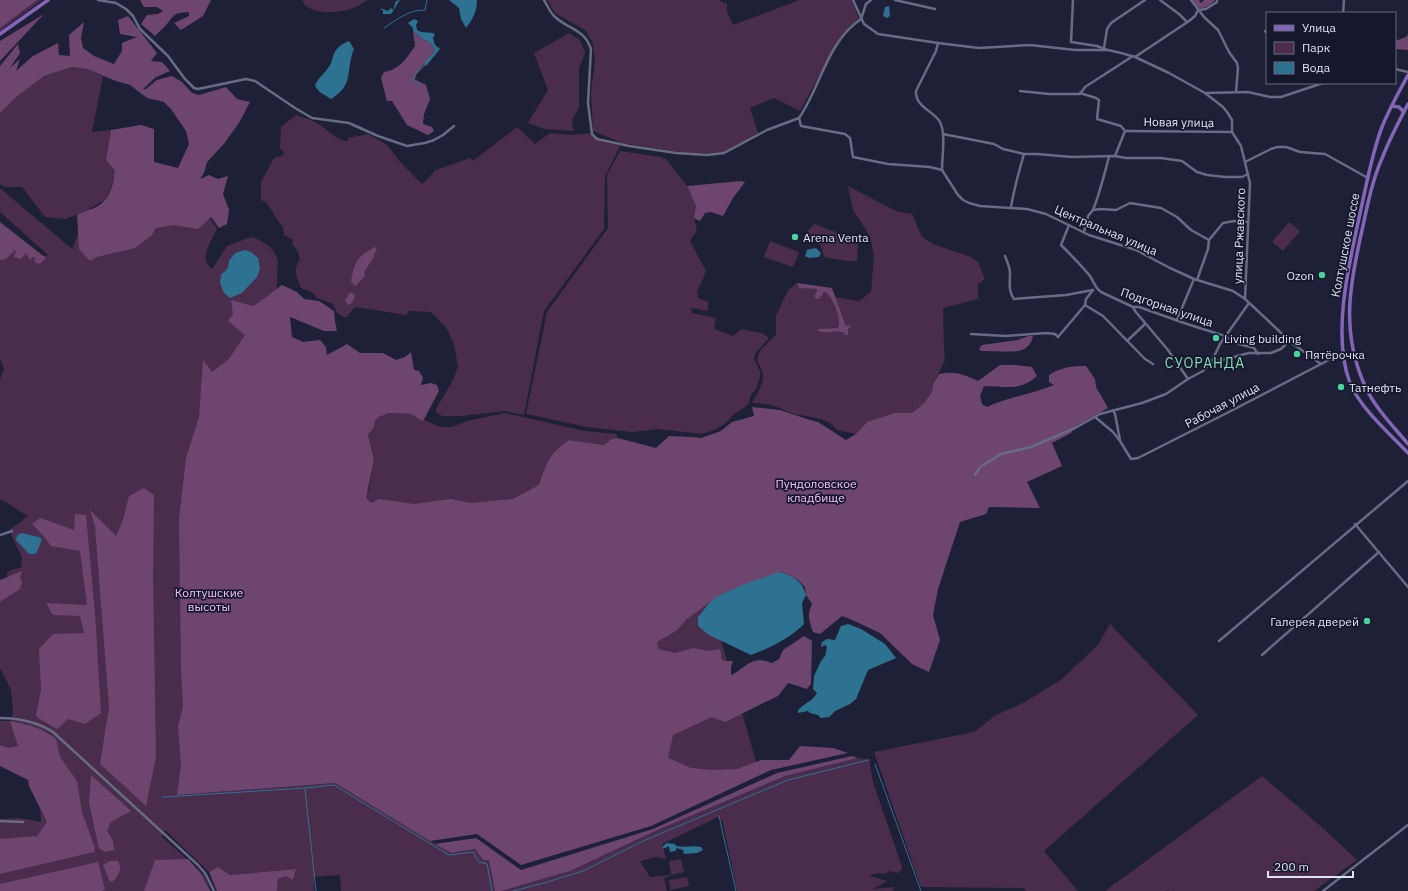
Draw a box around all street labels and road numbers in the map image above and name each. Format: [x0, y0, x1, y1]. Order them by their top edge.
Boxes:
street label: Новая улица [1143, 114, 1215, 130]
street label: улица Ржавского [1230, 187, 1248, 284]
street label: Колтушское шоссе [1328, 191, 1363, 298]
street label: Центральная улица [1052, 202, 1160, 259]
street label: Подгорная улица [1119, 284, 1216, 330]
street label: Рабочая улица [1182, 379, 1262, 431]

